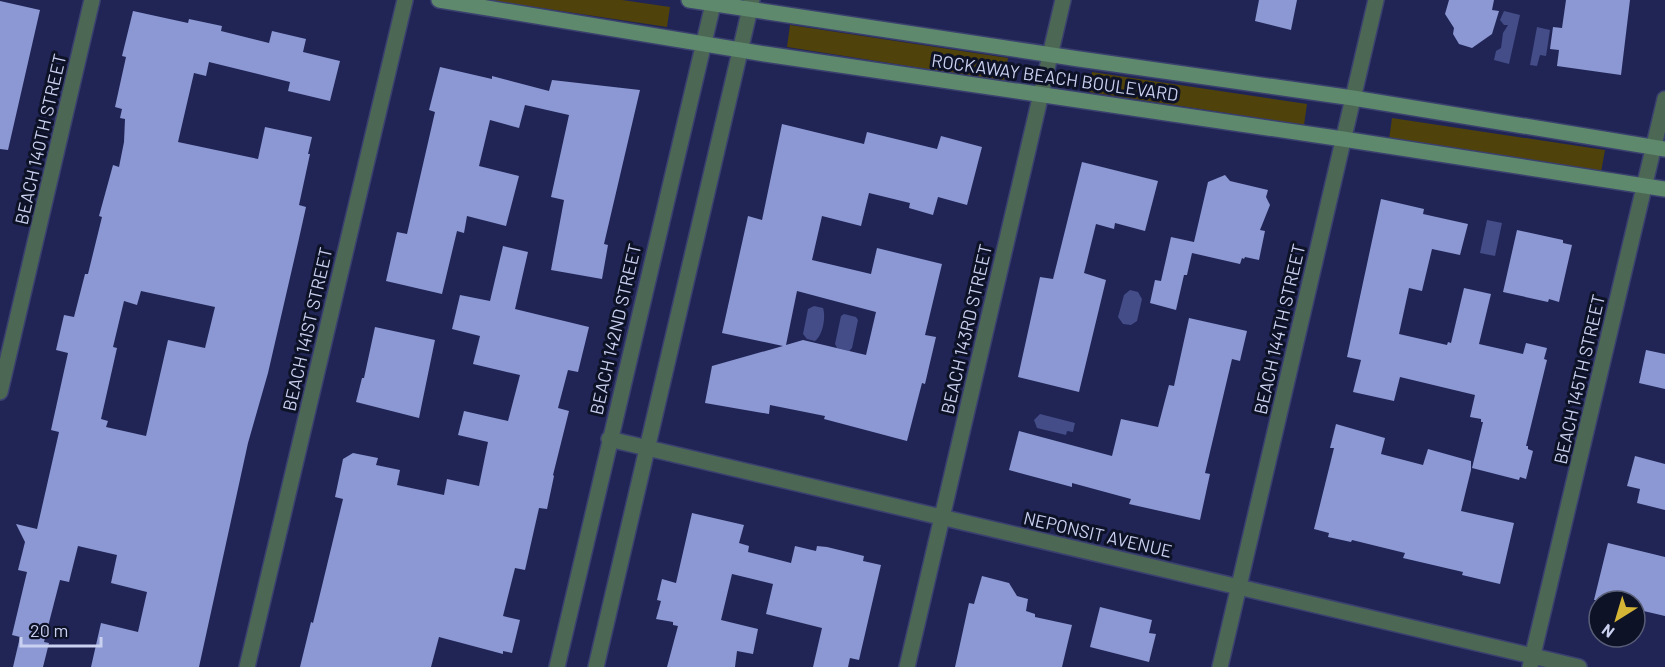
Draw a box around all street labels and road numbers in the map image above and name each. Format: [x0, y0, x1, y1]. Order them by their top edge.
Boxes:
street label: ROCKAWAY BEACH BOULEVARD [930, 49, 1180, 105]
street label: BEACH 140TH STREET [10, 51, 70, 227]
street label: BEACH 142ND STREET [585, 241, 645, 417]
street label: BEACH 143RD STREET [936, 242, 996, 416]
street label: BEACH 144TH STREET [1249, 242, 1309, 416]
street label: BEACH 141ST STREET [277, 245, 337, 413]
street label: BEACH 145TH STREET [1549, 292, 1609, 466]
street label: NEPONSIT AVENUE [1022, 506, 1174, 562]

